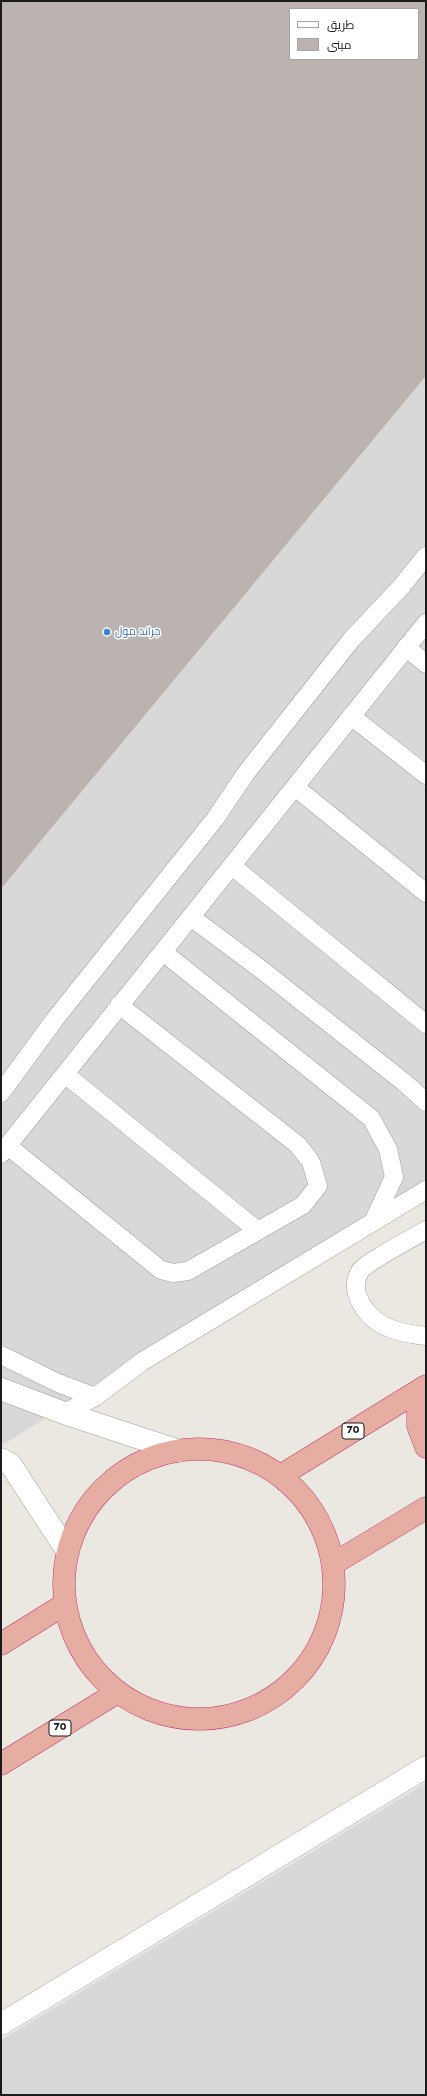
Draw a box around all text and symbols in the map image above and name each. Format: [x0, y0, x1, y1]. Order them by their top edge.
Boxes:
legend [289, 8, 419, 60]
text: طريق [327, 16, 354, 34]
text: مبنى [327, 36, 352, 54]
place label: جراند مول [115, 625, 160, 639]
marker: جراند مول [102, 627, 112, 637]
road number: 70 [342, 1423, 364, 1439]
road number: 70 [49, 1720, 71, 1736]

